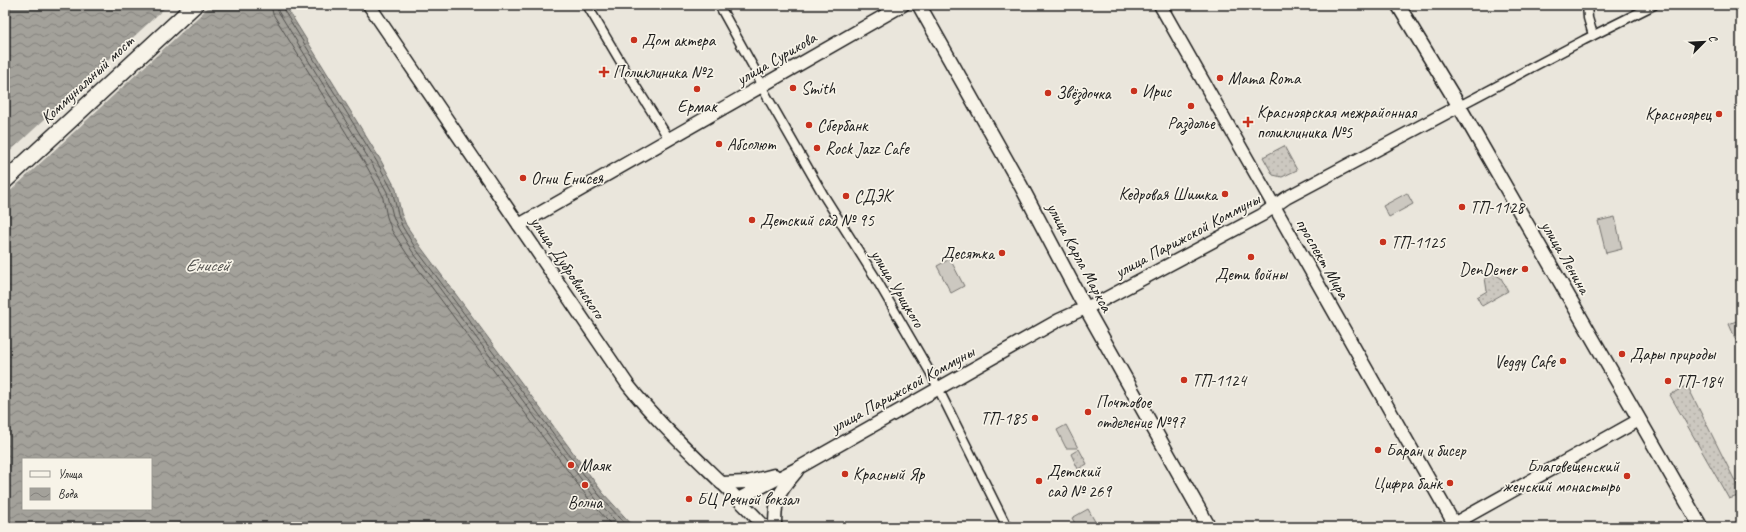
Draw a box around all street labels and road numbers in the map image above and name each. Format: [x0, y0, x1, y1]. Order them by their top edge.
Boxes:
street label: улица Сурикова [732, 26, 821, 90]
street label: Коммунальный мост [36, 30, 139, 128]
street label: улица Парижской Коммуны [1110, 187, 1265, 283]
street label: улица Карла Маркса [1041, 198, 1118, 317]
street label: улица Дубровинского [525, 211, 611, 324]
street label: проспект Мира [1291, 214, 1355, 304]
street label: улица Ленина [1536, 216, 1596, 299]
street label: улица Урицкого [866, 245, 930, 332]
street label: улица Парижской Коммуны [826, 340, 980, 438]

